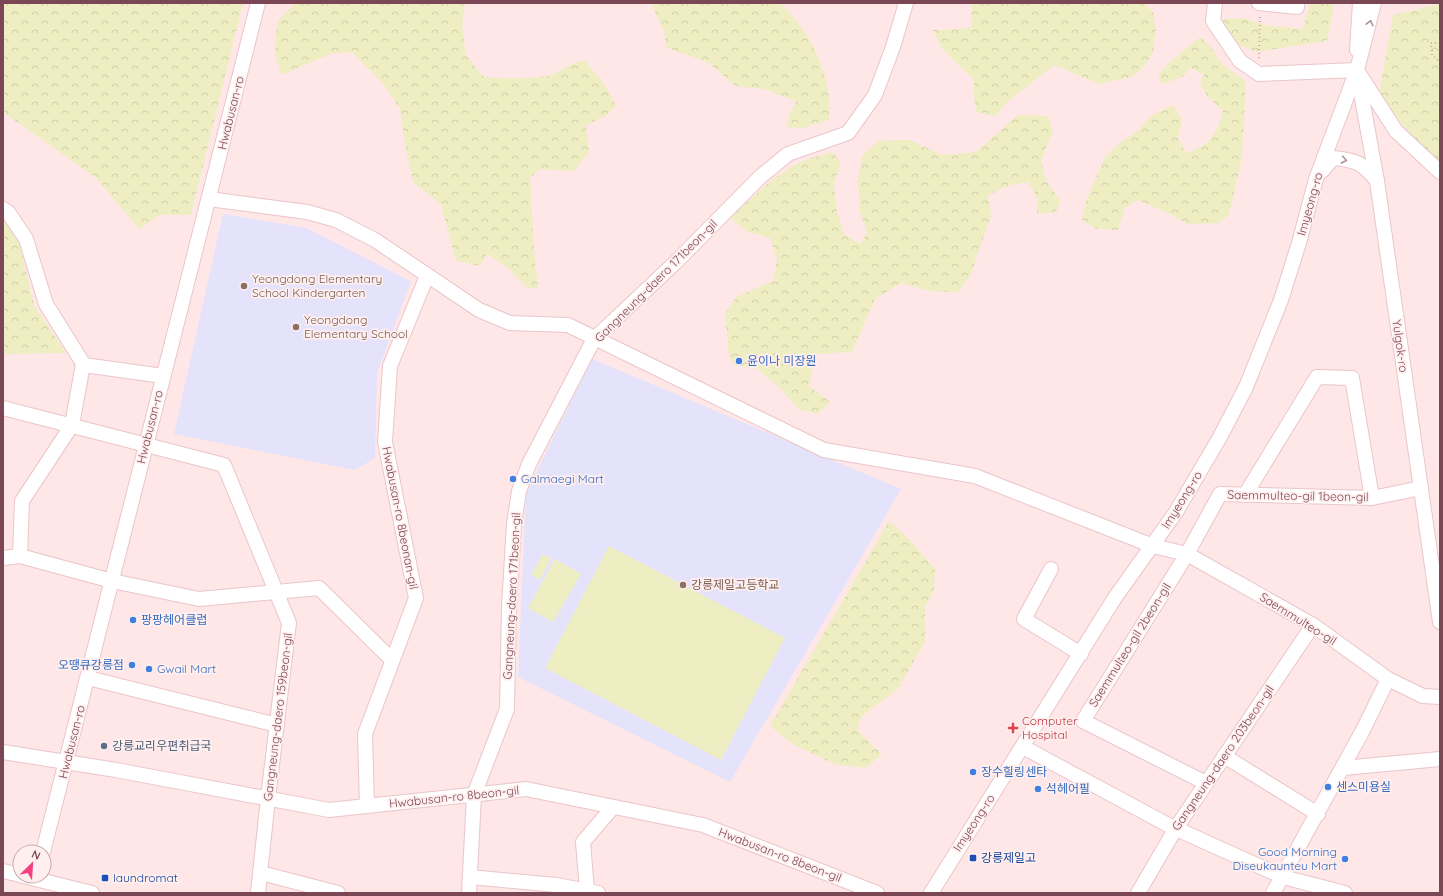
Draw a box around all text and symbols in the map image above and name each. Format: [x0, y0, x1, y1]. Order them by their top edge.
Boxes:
one-way arrow [1365, 20, 1374, 27]
street label: Hwabusan-ro [214, 75, 247, 151]
one-way arrow [1341, 155, 1348, 163]
street label: Imyeong-ro [1293, 170, 1326, 237]
street label: Gangneung-daero 171beon-gil [591, 216, 720, 345]
place label: Yeongdong Elementary School Kindergarten [252, 271, 382, 300]
marker: Yeongdong Elementary School Kindergarten [239, 281, 249, 291]
place label: Yeongdong Elementary School [304, 312, 408, 341]
street label: Yulgok-ro [1389, 319, 1412, 373]
marker: Yeongdong Elementary School [291, 322, 301, 332]
place label: 윤이나 미장원 [747, 353, 817, 368]
marker: 윤이나 미장원 [734, 356, 744, 366]
street label: Hwabusan-ro [133, 389, 166, 465]
street label: Hwabusan-ro 8beonan-gil [379, 445, 422, 591]
street label: Imyeong-ro [1158, 468, 1205, 531]
place label: Galmaegi Mart [521, 471, 604, 486]
marker: Galmaegi Mart [508, 474, 518, 484]
street label: Saemmulteo-gil 1beon-gil [1227, 487, 1369, 504]
street label: Gangneung-daero 171beon-gil [500, 512, 523, 680]
place label: 강릉제일고등학교 [691, 577, 779, 592]
marker: 강릉제일고등학교 [678, 580, 688, 590]
street label: Saemmulteo-gil 2beon-gil [1085, 580, 1174, 710]
street label: Saemmulteo-gil [1257, 589, 1339, 648]
place label: 팡팡헤어클럽 [141, 612, 207, 627]
marker: 팡팡헤어클럽 [128, 615, 138, 625]
street label: Gangneung-daero 159beon-gil [260, 632, 295, 802]
place label: 오땡큐강릉점 [58, 657, 124, 672]
marker: 오땡큐강릉점 [127, 660, 137, 670]
place label: Gwail Mart [157, 661, 216, 676]
marker: Gwail Mart [144, 664, 154, 674]
street label: Gangneung-daero 203beon-gil [1168, 682, 1277, 833]
street label: Hwabusan-ro [55, 704, 88, 780]
place label: Computer Hospital [1022, 713, 1078, 742]
marker: Computer Hospital [1007, 722, 1019, 734]
place label: 강릉교리우편취급국 [112, 738, 211, 753]
marker: 강릉교리우편취급국 [99, 741, 109, 751]
place label: 장수힐링센타 [981, 764, 1047, 779]
marker: 장수힐링센타 [968, 767, 978, 777]
place label: 센스미용실 [1336, 779, 1391, 794]
place label: 석헤어필 [1046, 781, 1090, 796]
street label: Hwabusan-ro 8beon-gil [388, 782, 520, 811]
marker: 센스미용실 [1323, 782, 1333, 792]
marker: 석헤어필 [1033, 784, 1043, 794]
street label: Imyeong-ro [949, 791, 998, 854]
street label: Hwabusan-ro 8beon-gil [716, 824, 844, 885]
north arrow [12, 844, 52, 884]
place label: Good Morning Diseukaunteu Mart [1233, 844, 1337, 873]
text: N [30, 847, 43, 863]
place label: 강릉제일고 [981, 850, 1036, 865]
marker: 강릉제일고 [968, 853, 978, 863]
marker: Good Morning Diseukaunteu Mart [1340, 854, 1350, 864]
place label: laundromat [113, 870, 178, 885]
marker: laundromat [100, 873, 110, 883]

